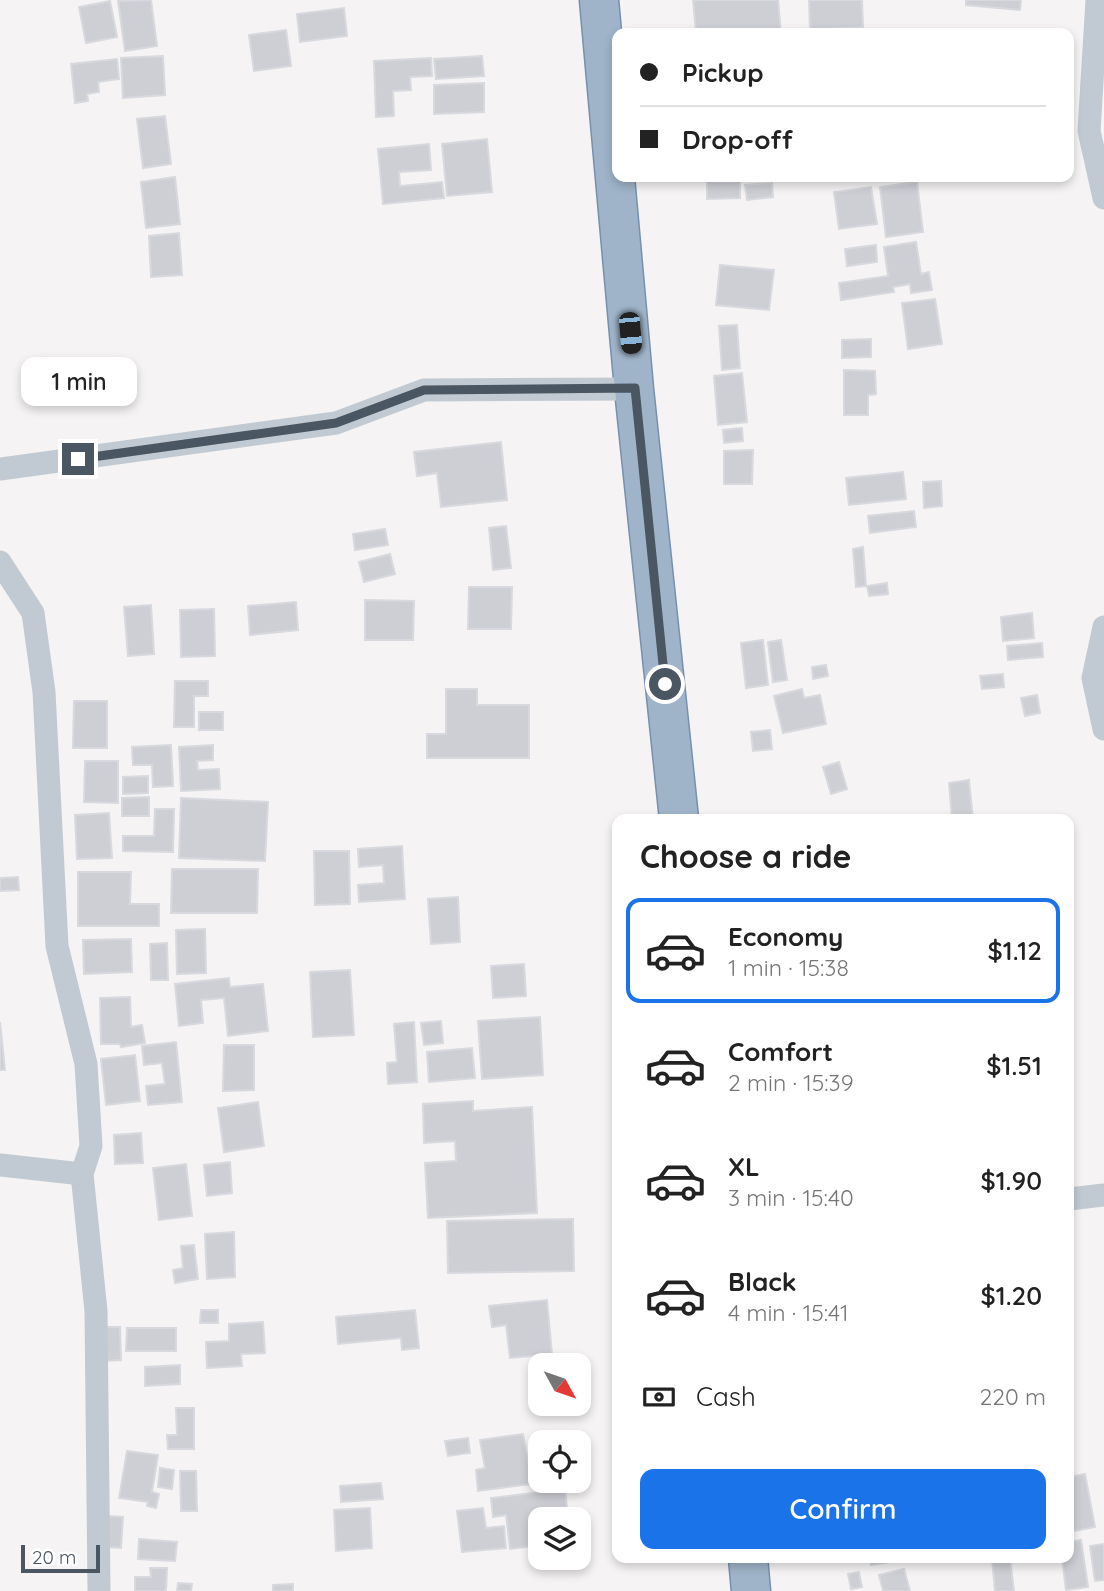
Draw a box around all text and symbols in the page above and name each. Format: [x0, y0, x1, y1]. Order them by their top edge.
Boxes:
text: Pickup [682, 56, 764, 89]
text: Drop-off [682, 123, 793, 156]
car [618, 311, 643, 355]
callout: 1 min [20, 358, 136, 406]
text: 1 min [51, 367, 107, 396]
route end [62, 443, 94, 475]
route start [649, 668, 681, 700]
text: Choose a ride [640, 836, 852, 876]
icon: car [644, 919, 707, 982]
text: Economy [728, 920, 843, 953]
text: $1.12 [988, 934, 1042, 967]
text: 1 min · 15:38 [728, 953, 849, 982]
icon: car [644, 1034, 707, 1097]
text: Comfort [728, 1035, 833, 1068]
text: $1.51 [986, 1049, 1042, 1082]
text: 2 min · 15:39 [728, 1068, 854, 1097]
icon: car [644, 1149, 707, 1212]
text: XL [728, 1150, 760, 1183]
text: $1.90 [980, 1164, 1042, 1197]
text: 3 min · 15:40 [728, 1183, 854, 1212]
icon: car [644, 1264, 707, 1327]
text: Black [728, 1265, 797, 1298]
text: $1.20 [980, 1279, 1042, 1312]
text: 4 min · 15:41 [728, 1298, 848, 1327]
north arrow [528, 1353, 592, 1416]
map controls [528, 1353, 591, 1570]
icon: cash [640, 1378, 678, 1416]
text: Cash [696, 1380, 756, 1413]
text: 220 m [980, 1382, 1046, 1411]
button: locate [528, 1430, 591, 1493]
button: Confirm [640, 1469, 1046, 1549]
button: layers [528, 1507, 591, 1570]
scale bar [21, 1542, 100, 1574]
text: 20 m [32, 1545, 76, 1569]

